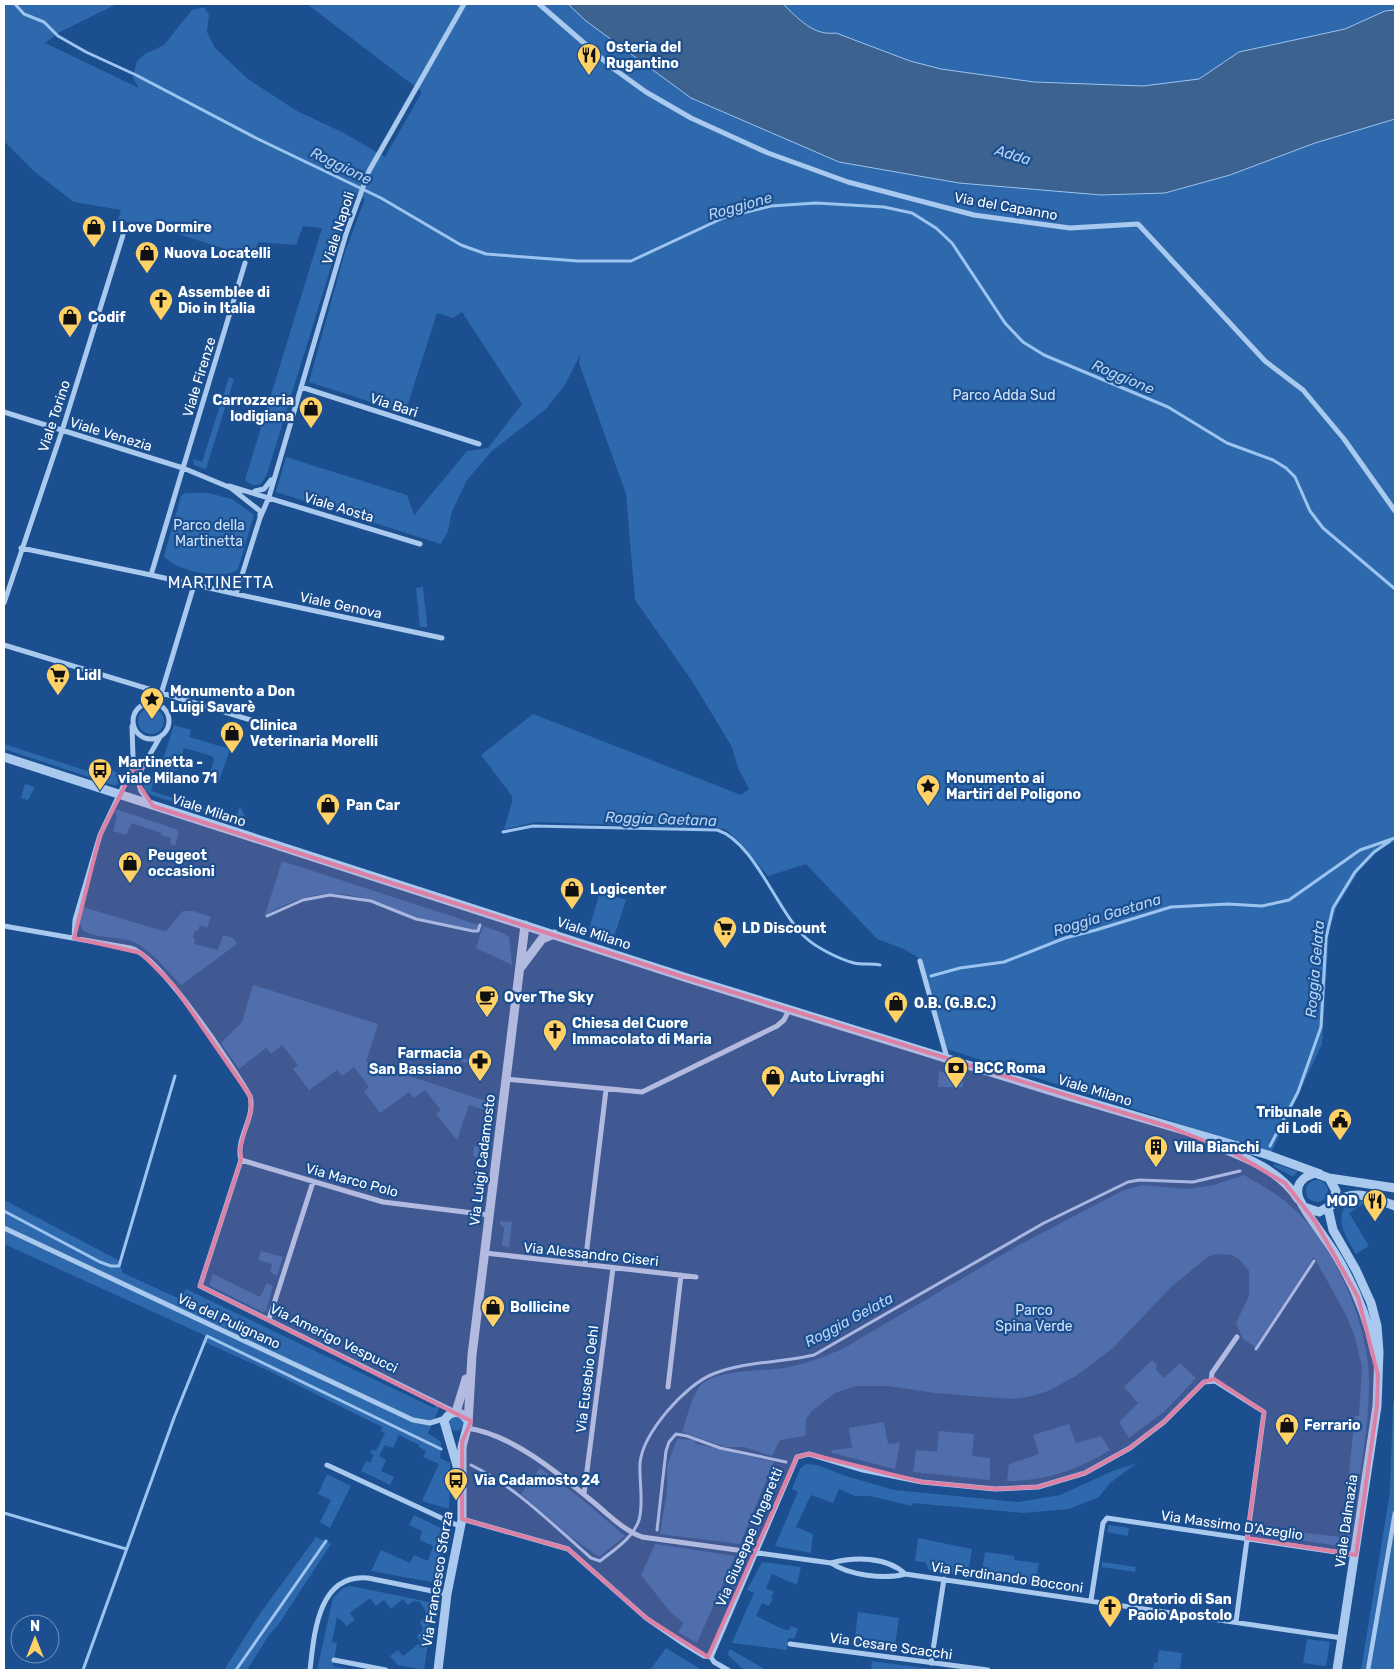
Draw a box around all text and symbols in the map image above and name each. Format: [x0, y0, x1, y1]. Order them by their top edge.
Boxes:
place label: Osteria del Rugantino [606, 39, 681, 72]
restaurant icon: Osteria del Rugantino [576, 42, 602, 76]
water label: Adda [992, 141, 1033, 169]
water label: Roggione [307, 143, 375, 189]
water label: Roggione [706, 188, 775, 224]
street label: Via del Capanno [953, 189, 1059, 224]
street label: Viale Napoli [319, 190, 358, 267]
shop icon: I Love Dormire [81, 214, 107, 248]
place label: I Love Dormire [112, 219, 212, 236]
shop icon: Nuova Locatelli [134, 240, 160, 274]
place label: Nuova Locatelli [164, 245, 271, 262]
place label: Assemblee di Dio in Italia [178, 284, 270, 317]
church icon: Assemblee di Dio in Italia [148, 287, 174, 321]
shop icon: Codif [57, 304, 83, 338]
place label: Codif [88, 309, 126, 326]
street label: Viale Firenze [179, 335, 220, 419]
water label: Roggione [1089, 356, 1157, 398]
street label: Viale Torino [35, 378, 74, 454]
park label: Parco Adda Sud [952, 387, 1056, 404]
street label: Via Bari [368, 390, 420, 421]
place label: Carrozzeria lodigiana [212, 392, 294, 425]
shop icon: Carrozzeria lodigiana [298, 395, 324, 429]
street label: Viale Venezia [68, 414, 154, 455]
street label: Viale Aosta [302, 489, 376, 526]
park label: Parco della Martinetta [173, 517, 245, 550]
district label: MARTINETTA [168, 573, 274, 592]
street label: Viale Genova [298, 588, 384, 623]
supermarket icon: Lidl [45, 662, 71, 696]
place label: Lidl [76, 667, 101, 684]
place label: Monumento a Don Luigi Savarè [170, 683, 295, 716]
place icon: Monumento a Don Luigi Savarè [139, 686, 165, 720]
place label: Clinica Veterinaria Morelli [250, 717, 378, 750]
shop icon: Clinica Veterinaria Morelli [219, 720, 245, 754]
place label: Martinetta - viale Milano 71 [118, 754, 217, 787]
bus stop icon: Martinetta - viale Milano 71 [87, 757, 113, 791]
place label: Monumento ai Martiri del Poligono [946, 770, 1081, 803]
place icon: Monumento ai Martiri del Poligono [915, 773, 941, 807]
street label: Viale Milano [170, 790, 248, 830]
shop icon: Pan Car [315, 792, 341, 826]
place label: Pan Car [346, 797, 401, 814]
water label: Roggia Gaetana [605, 808, 718, 830]
place label: Peugeot occasioni [148, 847, 215, 880]
shop icon: Peugeot occasioni [117, 850, 143, 884]
shop icon: Logicenter [559, 876, 585, 910]
place label: Logicenter [590, 881, 667, 898]
water label: Roggia Gaetana [1051, 890, 1163, 940]
street label: Viale Milano [555, 913, 633, 953]
supermarket icon: LD Discount [712, 915, 738, 949]
water label: Roggia Gelata [1302, 919, 1328, 1019]
place label: LD Discount [742, 920, 827, 937]
cafe icon: Over The Sky [474, 984, 500, 1018]
place label: Over The Sky [504, 989, 595, 1006]
shop icon: O.B. (G.B.C.) [883, 990, 909, 1024]
place label: O.B. (G.B.C.) [914, 995, 996, 1012]
place label: Chiesa del Cuore Immacolato di Maria [572, 1015, 712, 1048]
church icon: Chiesa del Cuore Immacolato di Maria [542, 1018, 568, 1052]
place label: Farmacia San Bassiano [369, 1045, 462, 1078]
pharmacy icon: Farmacia San Bassiano [467, 1048, 493, 1082]
bank icon: BCC Roma [943, 1055, 969, 1089]
place label: BCC Roma [974, 1060, 1046, 1077]
shop icon: Auto Livraghi [760, 1064, 786, 1098]
place label: Auto Livraghi [790, 1069, 884, 1086]
street label: Viale Milano [1056, 1071, 1134, 1110]
street label: Via Luigi Cadamosto [466, 1093, 499, 1227]
place label: Tribunale di Lodi [1256, 1104, 1322, 1137]
public building icon: Tribunale di Lodi [1327, 1107, 1353, 1141]
building icon: Villa Bianchi [1143, 1134, 1169, 1168]
place label: Villa Bianchi [1174, 1139, 1259, 1156]
street label: Via Marco Polo [304, 1160, 400, 1201]
restaurant icon: MOD [1362, 1188, 1388, 1222]
place label: MOD [1326, 1193, 1358, 1210]
street label: Via Alessandro Ciseri [523, 1239, 659, 1270]
water label: Roggia Gelata [802, 1289, 897, 1351]
street label: Via del Pulignano [174, 1290, 283, 1353]
shop icon: Bollicine [480, 1294, 506, 1328]
place label: Bollicine [510, 1299, 570, 1316]
street label: Via Amerigo Vespucci [267, 1300, 400, 1377]
park label: Parco Spina Verde [995, 1302, 1073, 1335]
street label: Via Eusebio Oehl [572, 1324, 603, 1434]
shop icon: Ferrario [1274, 1412, 1300, 1446]
place label: Ferrario [1304, 1417, 1361, 1434]
street label: Via Giuseppe Ungaretti [712, 1465, 787, 1609]
bus stop icon: Via Cadamosto 24 [443, 1467, 469, 1501]
place label: Via Cadamosto 24 [474, 1472, 600, 1489]
street label: Viale Dalmazia [1332, 1473, 1361, 1569]
street label: Via Massimo D’Azeglio [1160, 1507, 1304, 1544]
street label: Via Francesco Sforza [418, 1510, 457, 1648]
street label: Via Ferdinando Bocconi [930, 1558, 1084, 1597]
place label: Oratorio di San Paolo Apostolo [1128, 1591, 1232, 1624]
church icon: Oratorio di San Paolo Apostolo [1097, 1594, 1123, 1628]
north arrow [10, 1614, 60, 1664]
text: N [30, 1618, 40, 1635]
street label: Via Cesare Scacchi [828, 1629, 953, 1664]

